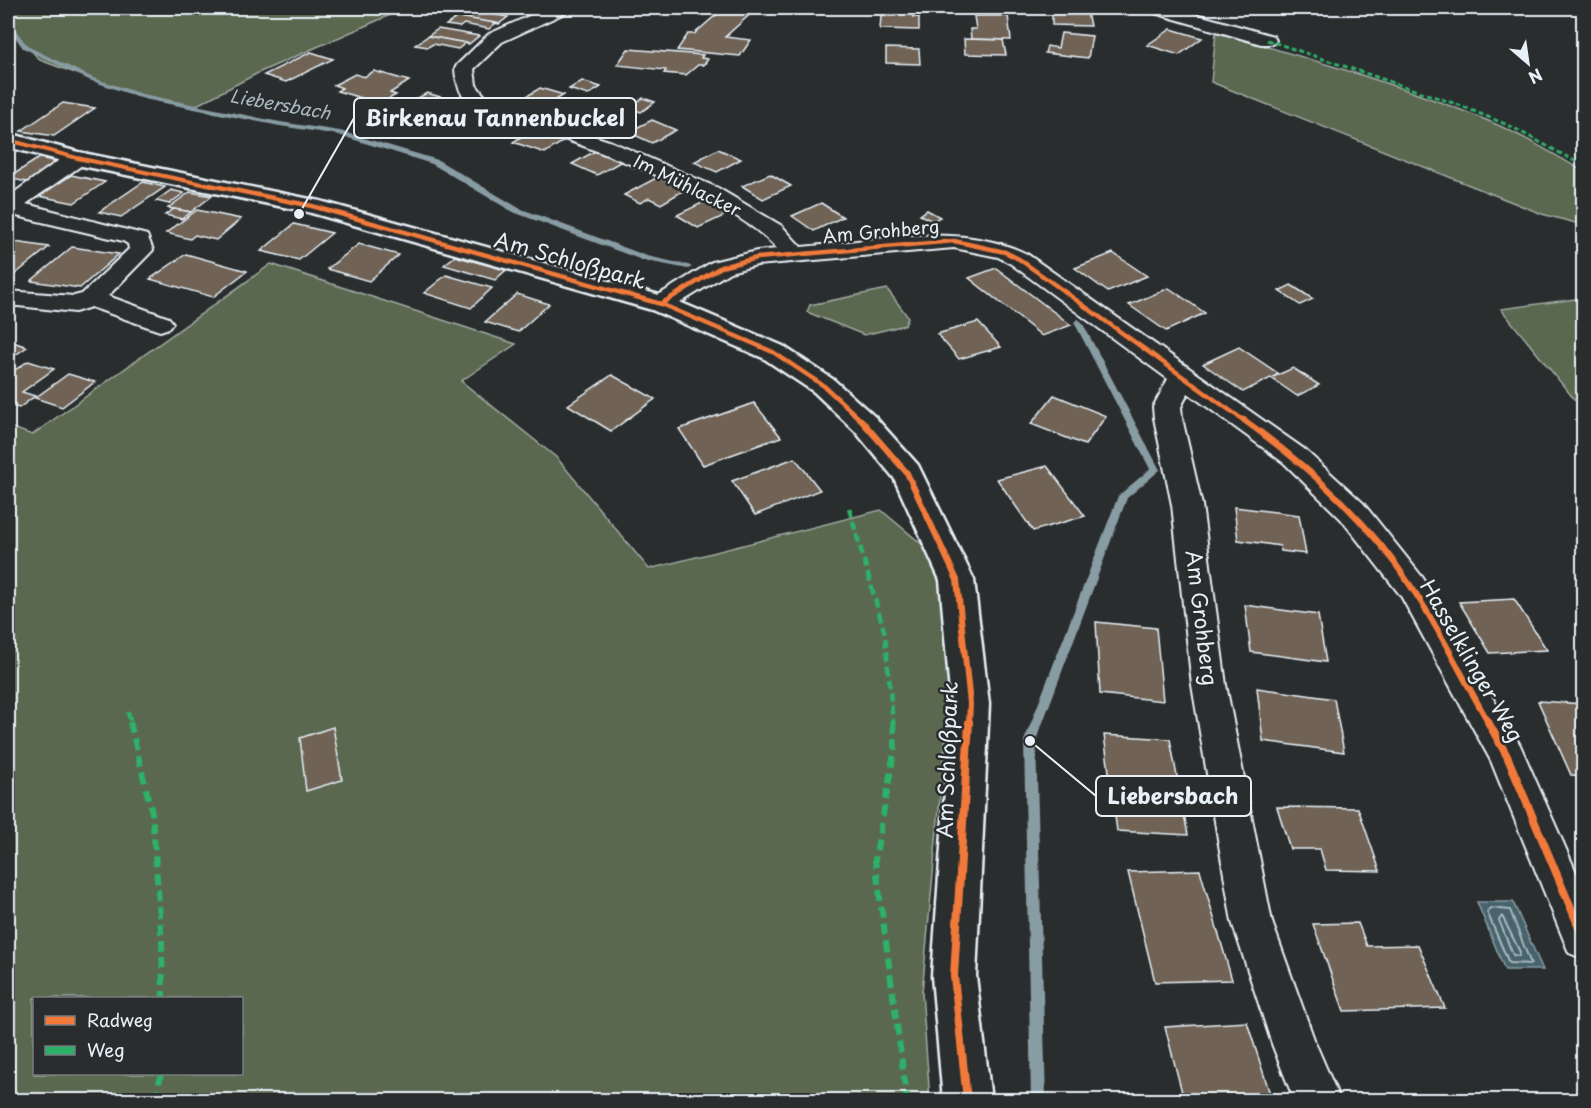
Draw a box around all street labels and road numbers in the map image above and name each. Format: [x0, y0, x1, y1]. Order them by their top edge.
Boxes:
street label: Im Mühlacker [629, 147, 747, 223]
street label: Am Grohberg [821, 212, 940, 249]
street label: Am Schloßpark [491, 222, 650, 296]
street label: Am Grohberg [1179, 548, 1227, 687]
street label: Hasselklinger Weg [1413, 573, 1532, 747]
street label: Am Schloßpark [927, 681, 965, 839]

